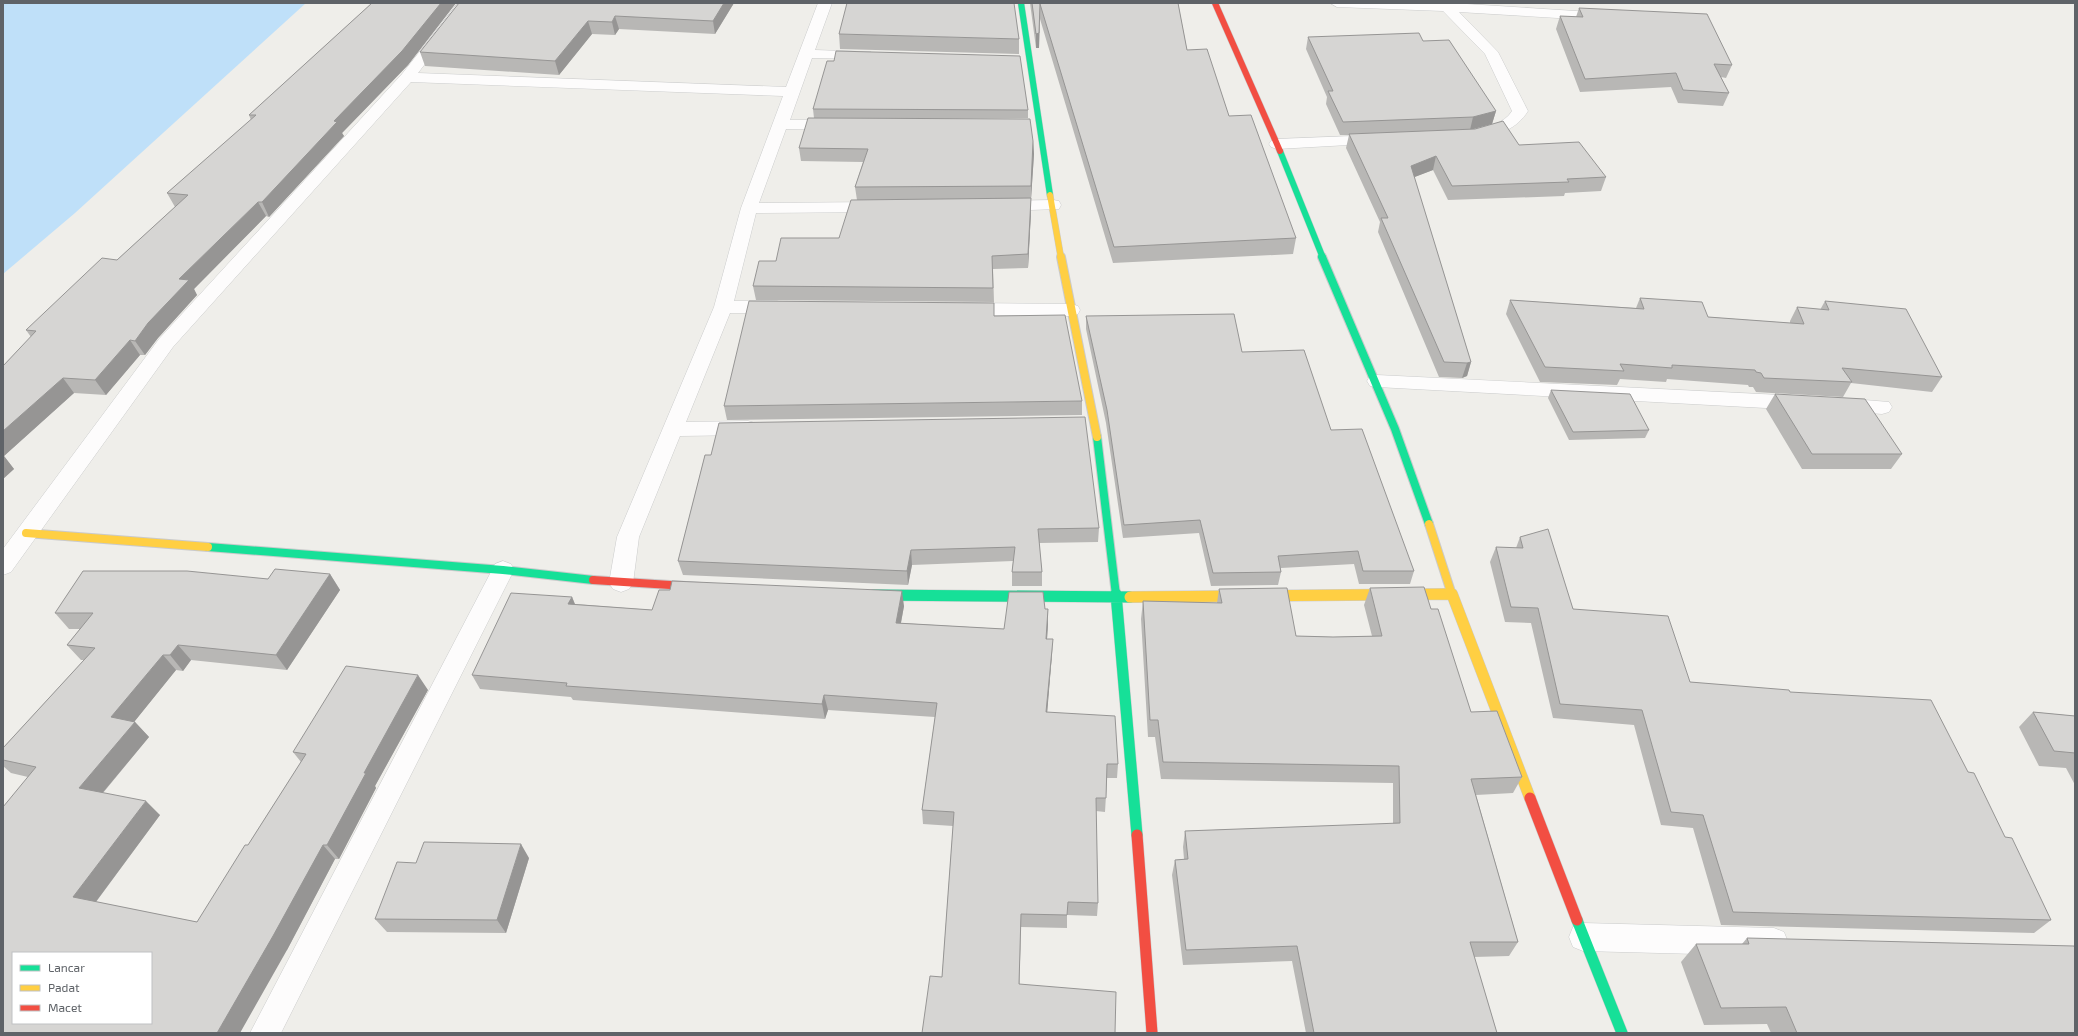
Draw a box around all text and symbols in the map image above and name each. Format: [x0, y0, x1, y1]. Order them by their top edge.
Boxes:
legend [12, 952, 152, 1024]
text: Lancar [48, 960, 85, 974]
text: Padat [48, 980, 80, 994]
text: Macet [48, 1000, 82, 1014]

